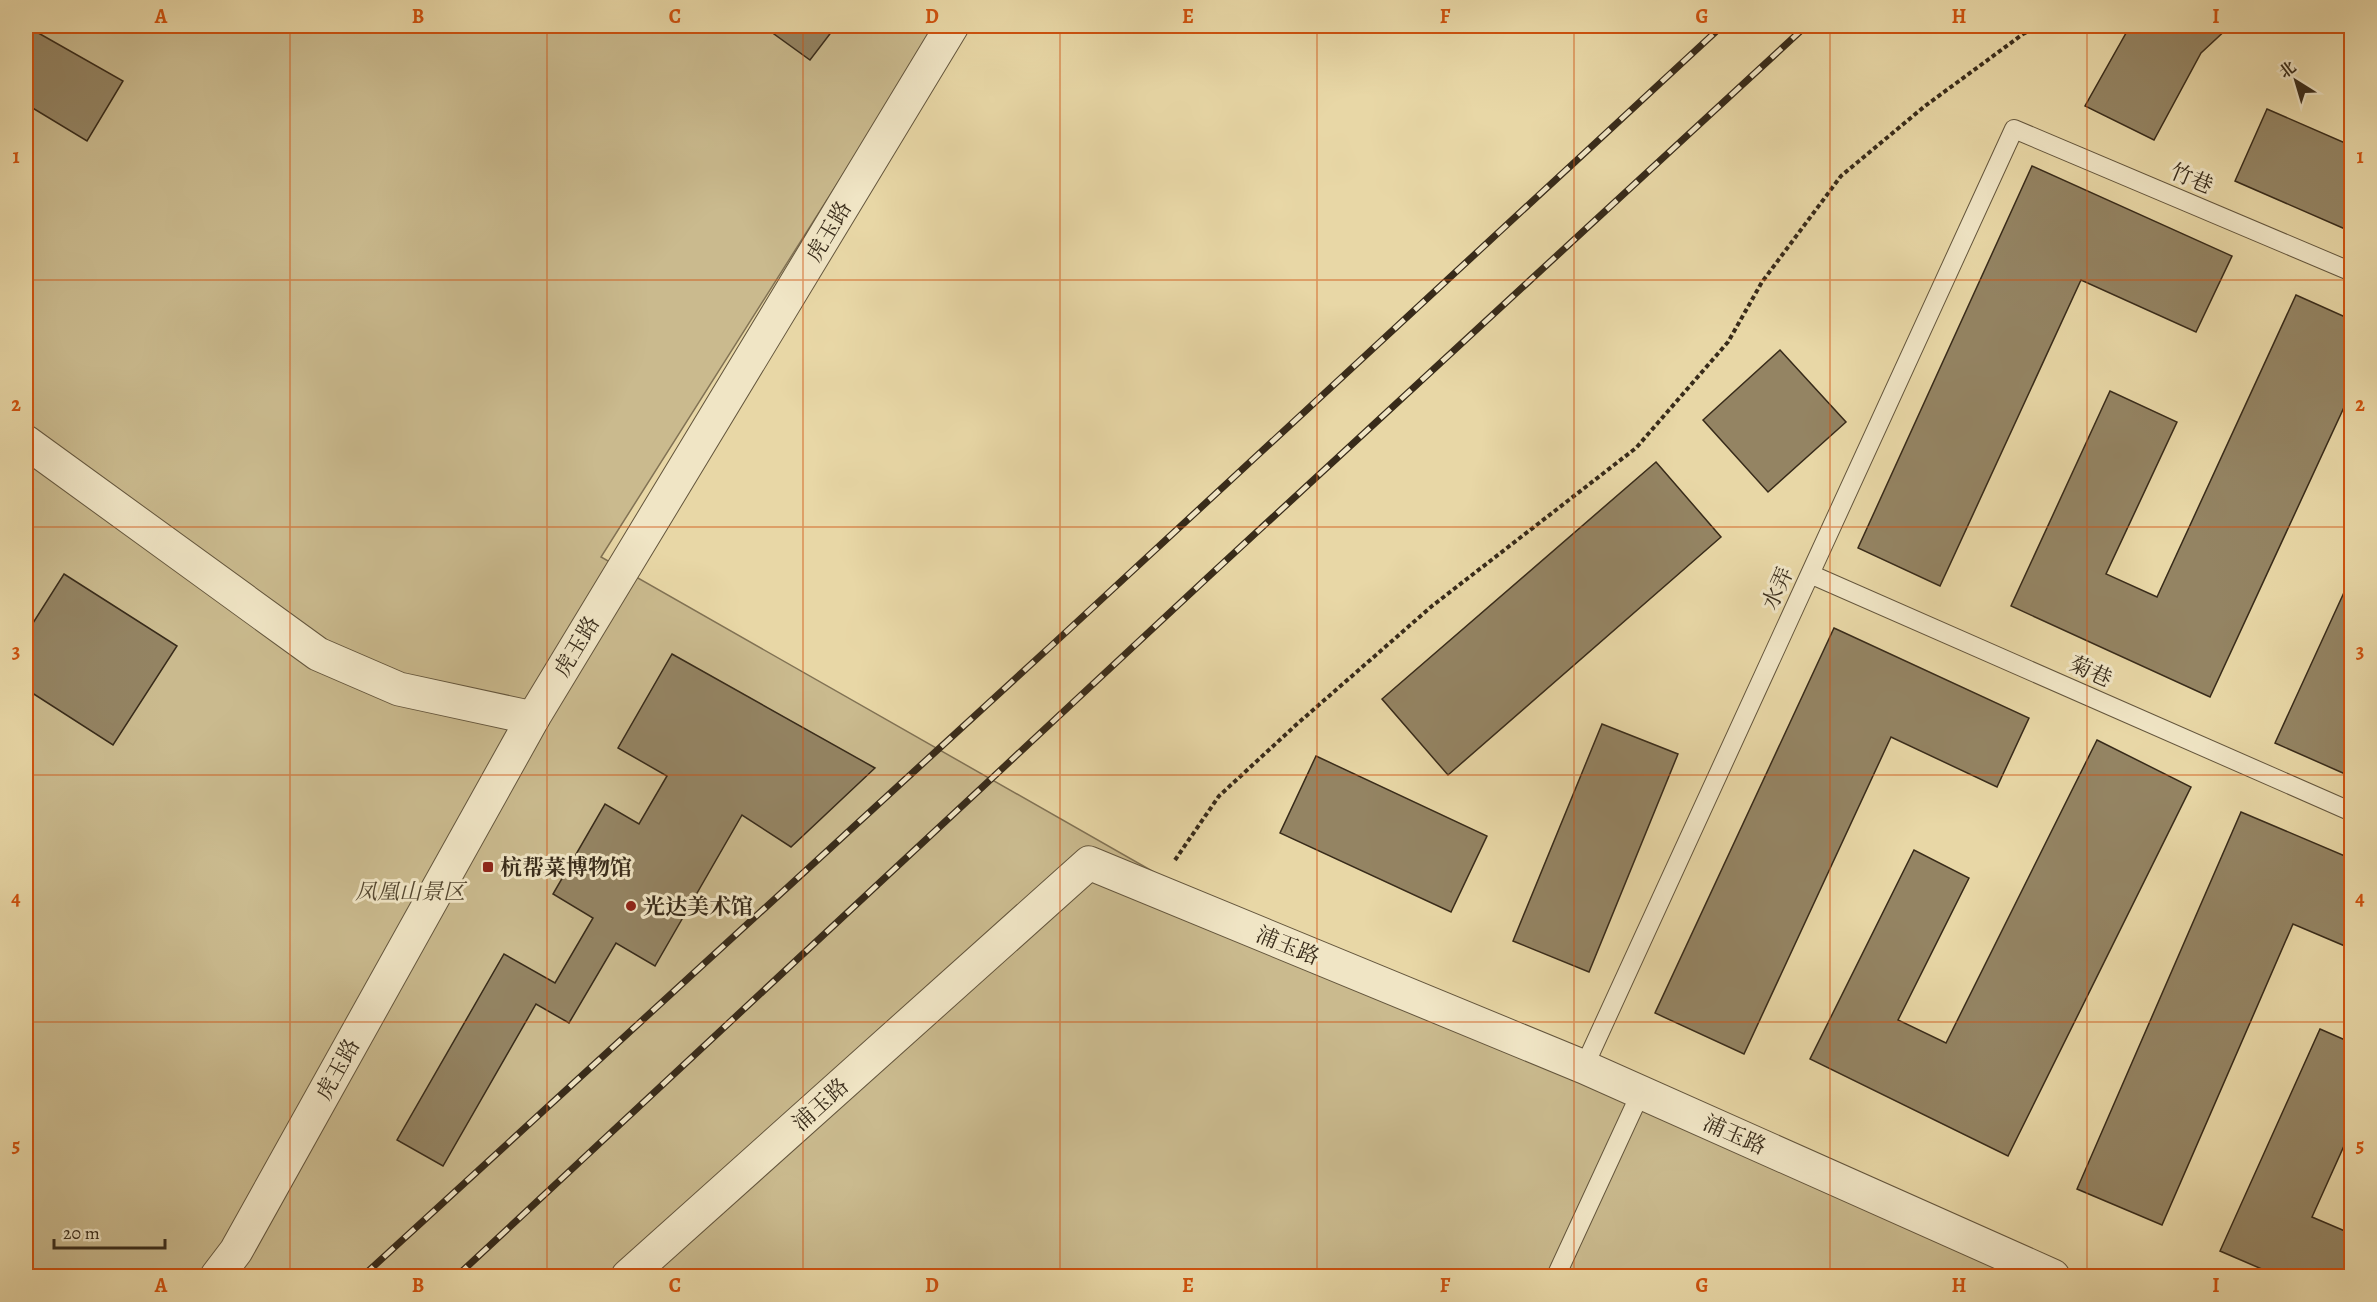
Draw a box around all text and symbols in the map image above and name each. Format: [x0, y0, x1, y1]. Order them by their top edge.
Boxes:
text: A [154, 3, 168, 30]
text: B [412, 3, 424, 30]
text: C [669, 3, 681, 30]
text: D [925, 3, 939, 30]
text: E [1182, 3, 1194, 30]
text: F [1440, 3, 1451, 30]
text: G [1695, 3, 1709, 30]
text: H [1952, 3, 1967, 30]
text: I [2212, 3, 2220, 30]
north arrow [2266, 51, 2326, 111]
text: 北 [2275, 56, 2301, 83]
text: 1 [12, 143, 20, 170]
text: 1 [2356, 143, 2364, 170]
street label: 竹巷 [2165, 157, 2218, 201]
street label: 虎玉路 [799, 195, 859, 268]
text: 2 [11, 391, 21, 418]
text: 2 [2355, 391, 2365, 418]
street label: 水弄 [1755, 562, 1801, 615]
street label: 虎玉路 [547, 610, 607, 683]
text: 3 [12, 638, 20, 665]
text: 3 [2356, 638, 2364, 665]
street label: 菊巷 [2064, 649, 2117, 695]
place label: 杭帮菜博物馆 [500, 853, 632, 883]
marker: 杭帮菜博物馆 [481, 860, 495, 874]
park label: 凤凰山景区 [355, 877, 468, 907]
text: 4 [11, 885, 21, 912]
text: 4 [2355, 885, 2365, 912]
place label: 光达美术馆 [643, 892, 753, 922]
marker: 光达美术馆 [624, 899, 638, 913]
street label: 浦玉路 [1251, 920, 1324, 972]
street label: 虎玉路 [309, 1033, 367, 1106]
street label: 浦玉路 [786, 1072, 855, 1138]
street label: 浦玉路 [1698, 1108, 1771, 1162]
text: 5 [12, 1132, 20, 1159]
text: 5 [2356, 1132, 2364, 1159]
scale bar [54, 1212, 165, 1250]
text: 20 m [63, 1221, 100, 1245]
text: A [154, 1272, 168, 1299]
text: B [412, 1272, 424, 1299]
text: C [669, 1272, 681, 1299]
text: D [925, 1272, 939, 1299]
text: E [1182, 1272, 1194, 1299]
text: F [1440, 1272, 1451, 1299]
text: G [1695, 1272, 1709, 1299]
text: H [1952, 1272, 1967, 1299]
text: I [2212, 1272, 2220, 1299]

